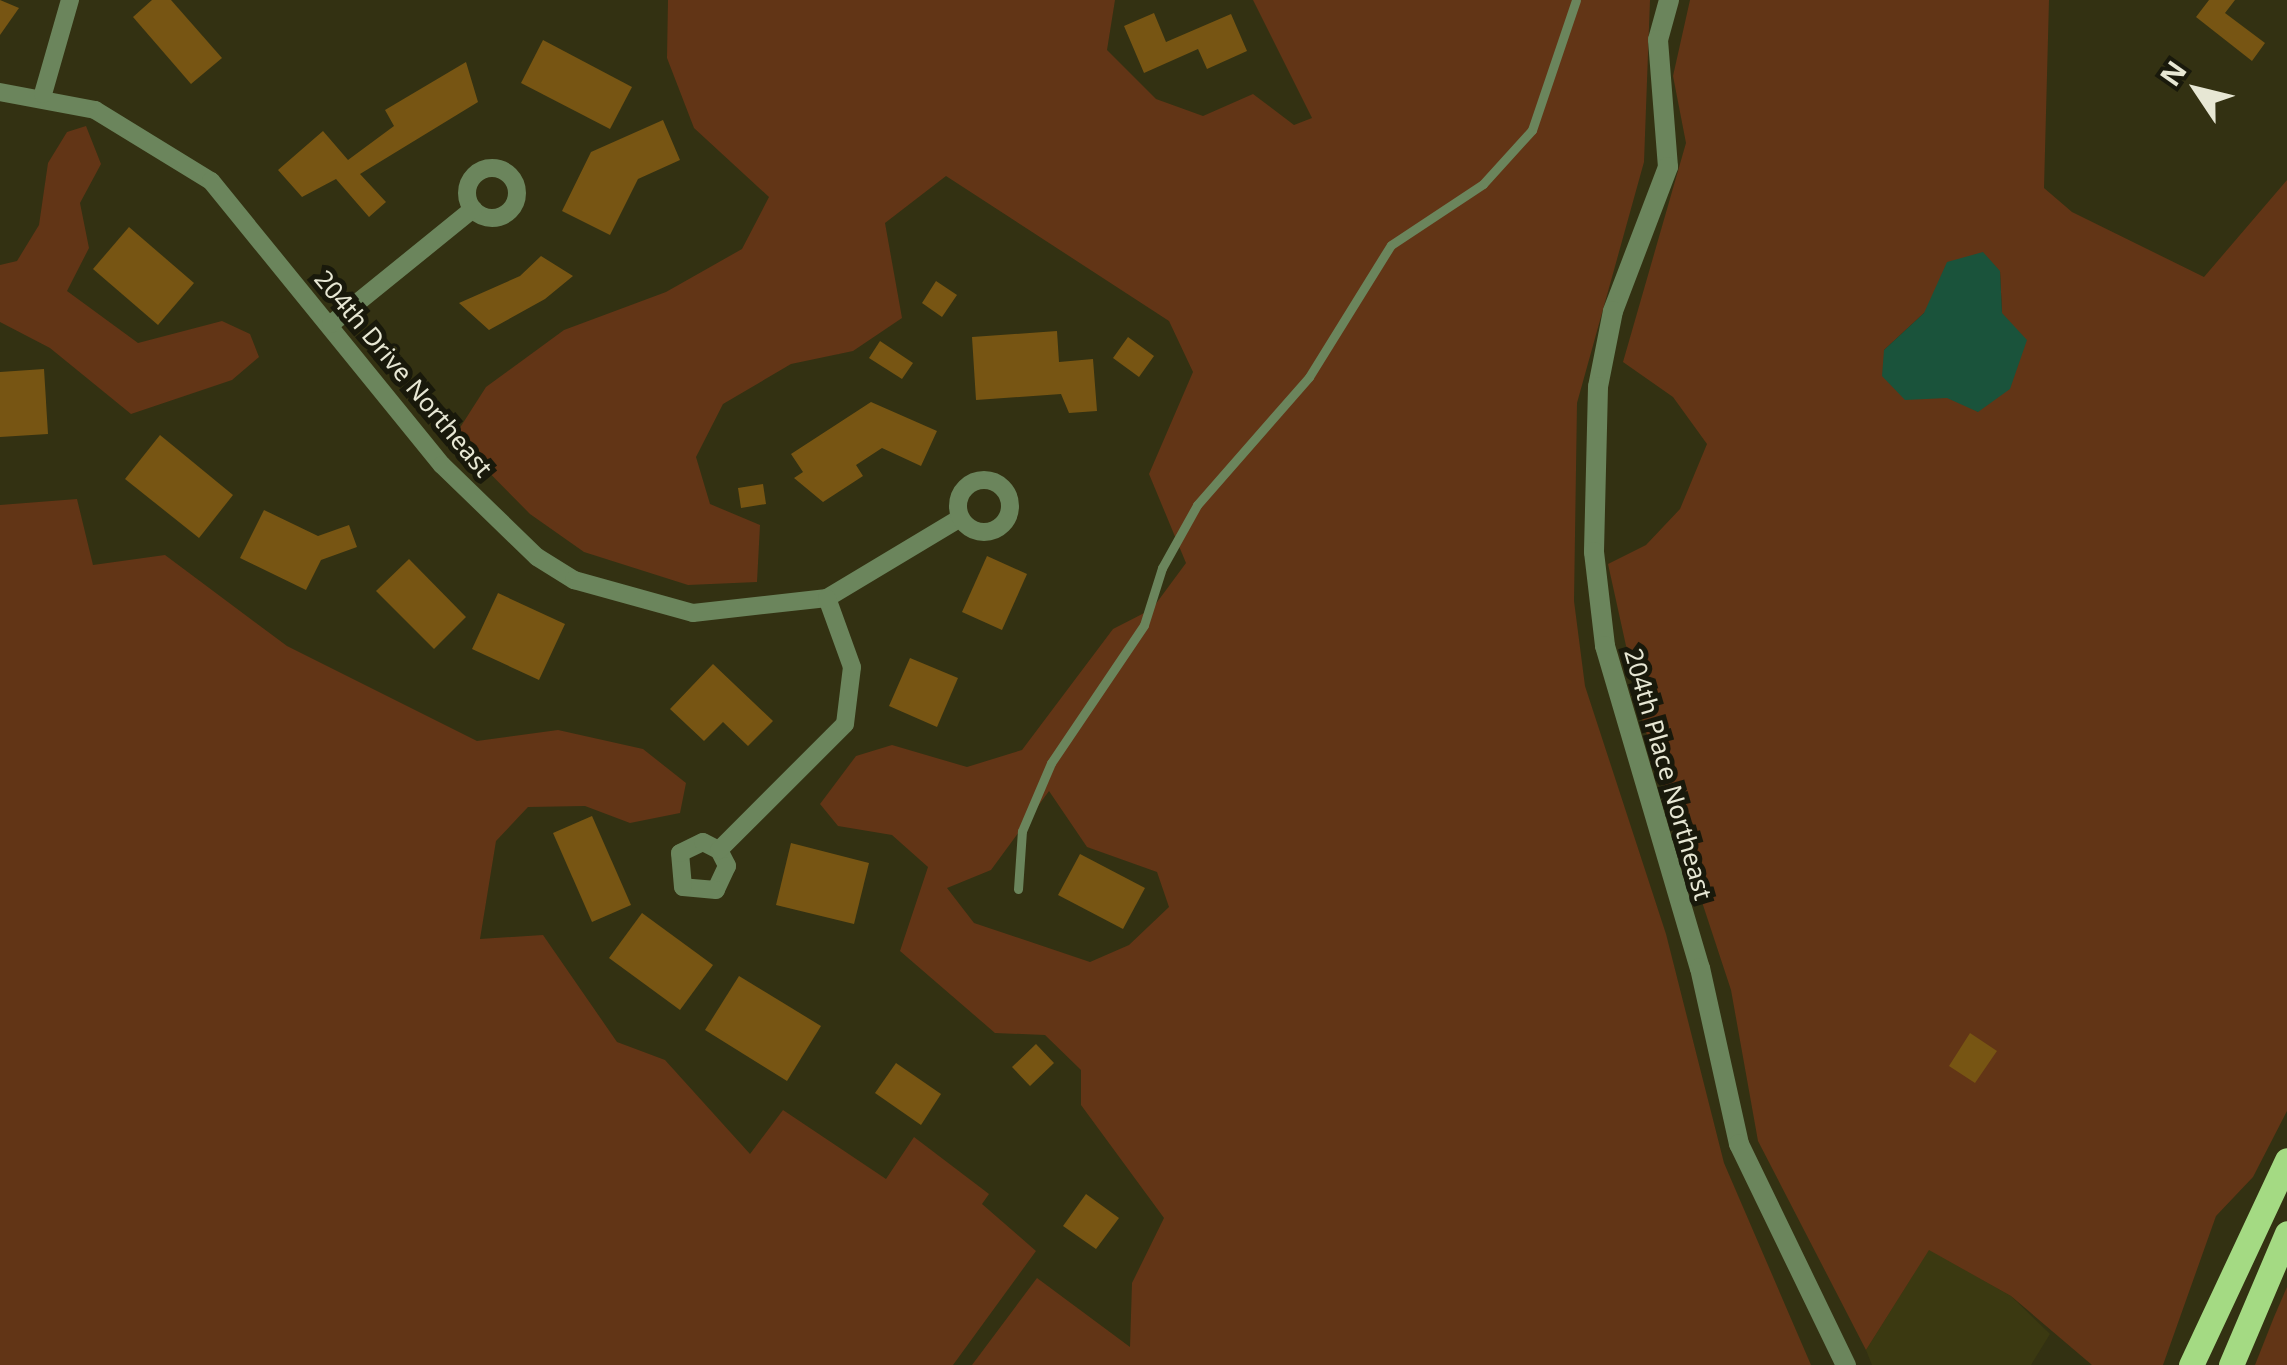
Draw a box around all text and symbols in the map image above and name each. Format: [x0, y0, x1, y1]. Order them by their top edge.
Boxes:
north arrow [2147, 40, 2247, 140]
text: N [2150, 53, 2195, 93]
street label: 204th Drive Northeast [309, 264, 499, 482]
street label: 204th Place Northeast [1619, 645, 1719, 903]

